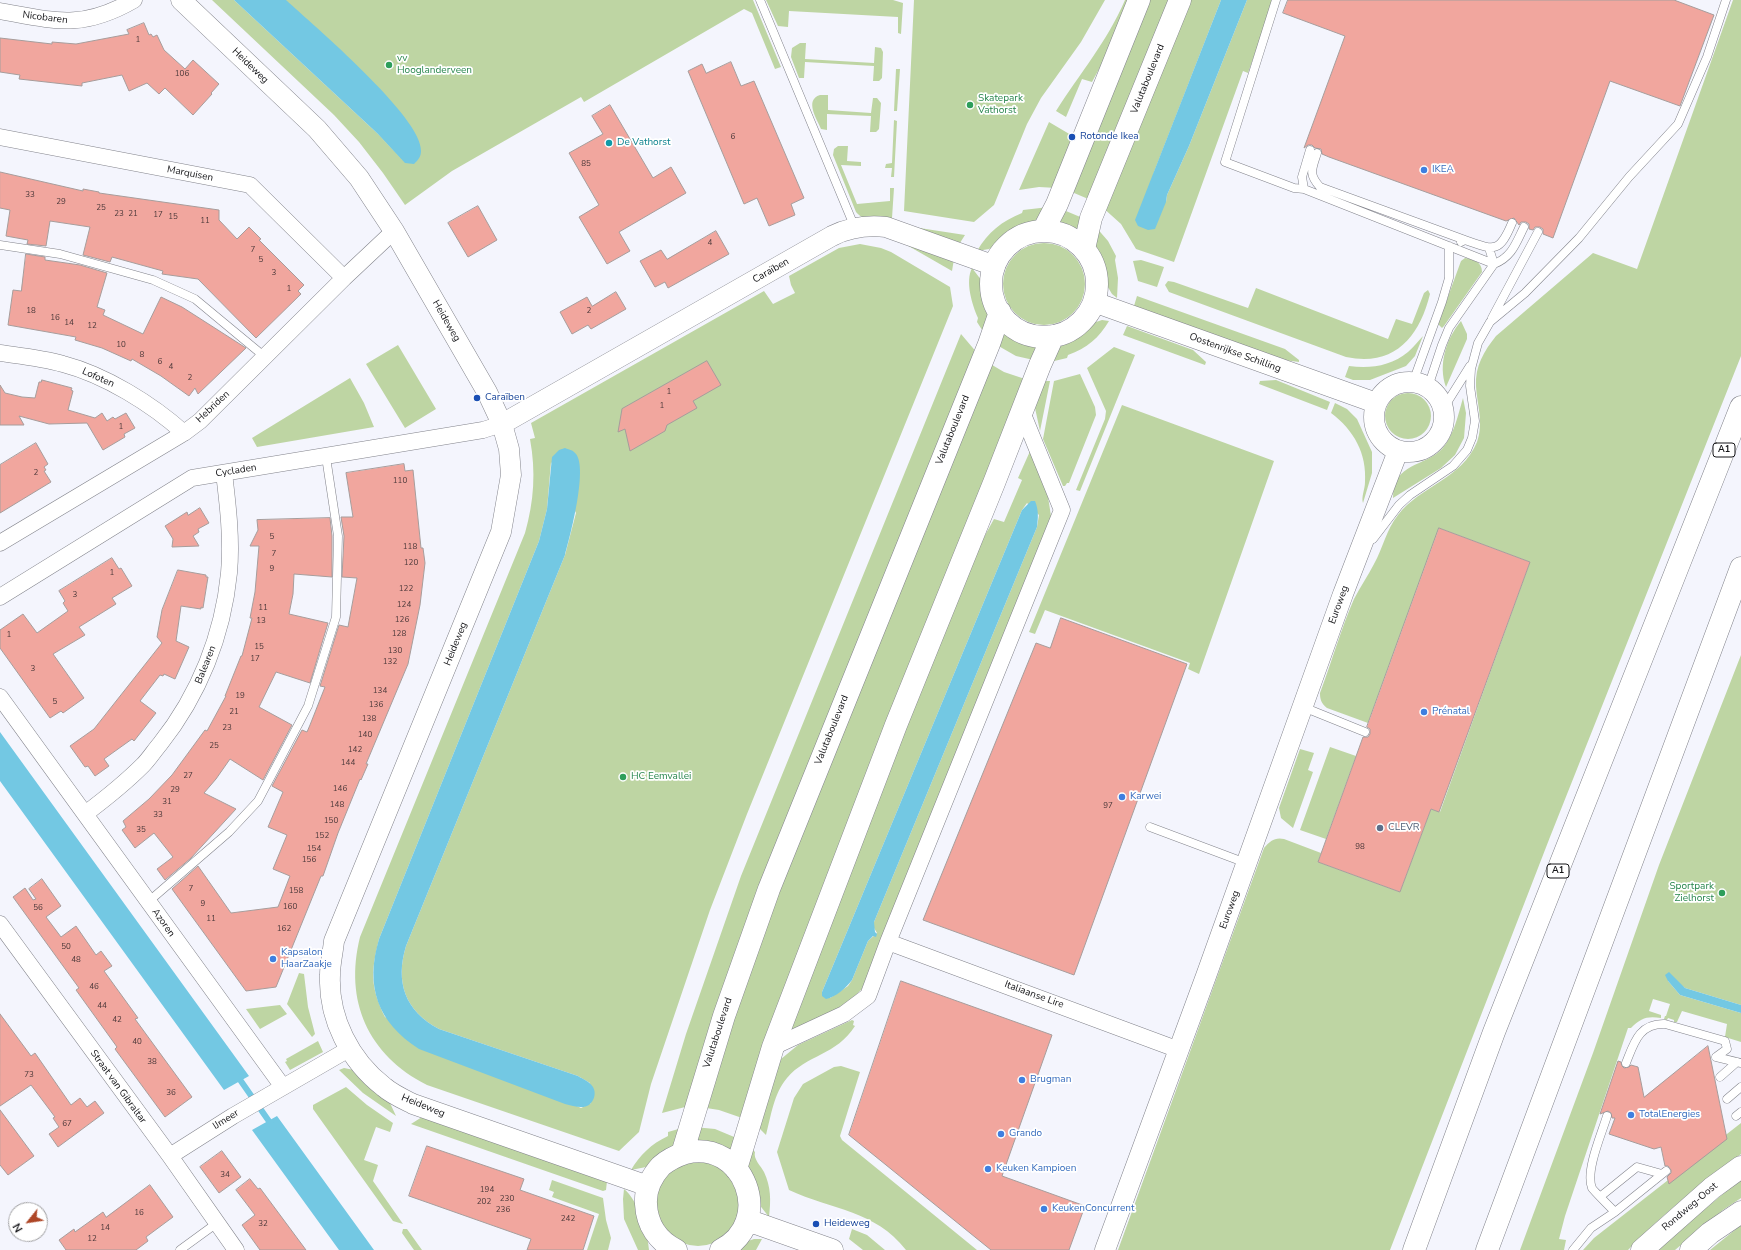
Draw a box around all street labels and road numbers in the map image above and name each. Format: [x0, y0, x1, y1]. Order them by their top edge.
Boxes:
street label: Nicobaren [22, 9, 68, 27]
street label: Valutaboulevard [1129, 43, 1167, 115]
street label: Heideweg [229, 46, 271, 86]
street label: Marquisen [166, 164, 214, 184]
street label: Caraïben [751, 256, 791, 286]
street label: Heideweg [429, 298, 463, 344]
street label: Oostenrijkse Schilling [1187, 331, 1283, 375]
street label: Lofoten [80, 366, 116, 390]
street label: Hebriden [194, 388, 232, 426]
street label: Valutaboulevard [934, 394, 972, 466]
road number: A1 [1713, 443, 1735, 457]
street label: Cycladen [215, 462, 257, 480]
street label: Euroweg [1327, 584, 1351, 626]
street label: Heideweg [442, 620, 470, 668]
street label: Balearen [193, 644, 219, 686]
street label: Valutaboulevard [813, 694, 851, 766]
road number: A1 [1547, 864, 1569, 878]
street label: Euroweg [1218, 889, 1242, 931]
street label: Azoren [149, 907, 177, 939]
street label: Italiaanse Lire [1003, 979, 1065, 1011]
street label: Valutaboulevard [701, 996, 735, 1070]
street label: Straat van Gibraltar [87, 1048, 149, 1126]
street label: Heideweg [399, 1092, 447, 1120]
street label: IJmeer [211, 1107, 241, 1133]
street label: Rondweg-Oost [1660, 1180, 1720, 1234]

